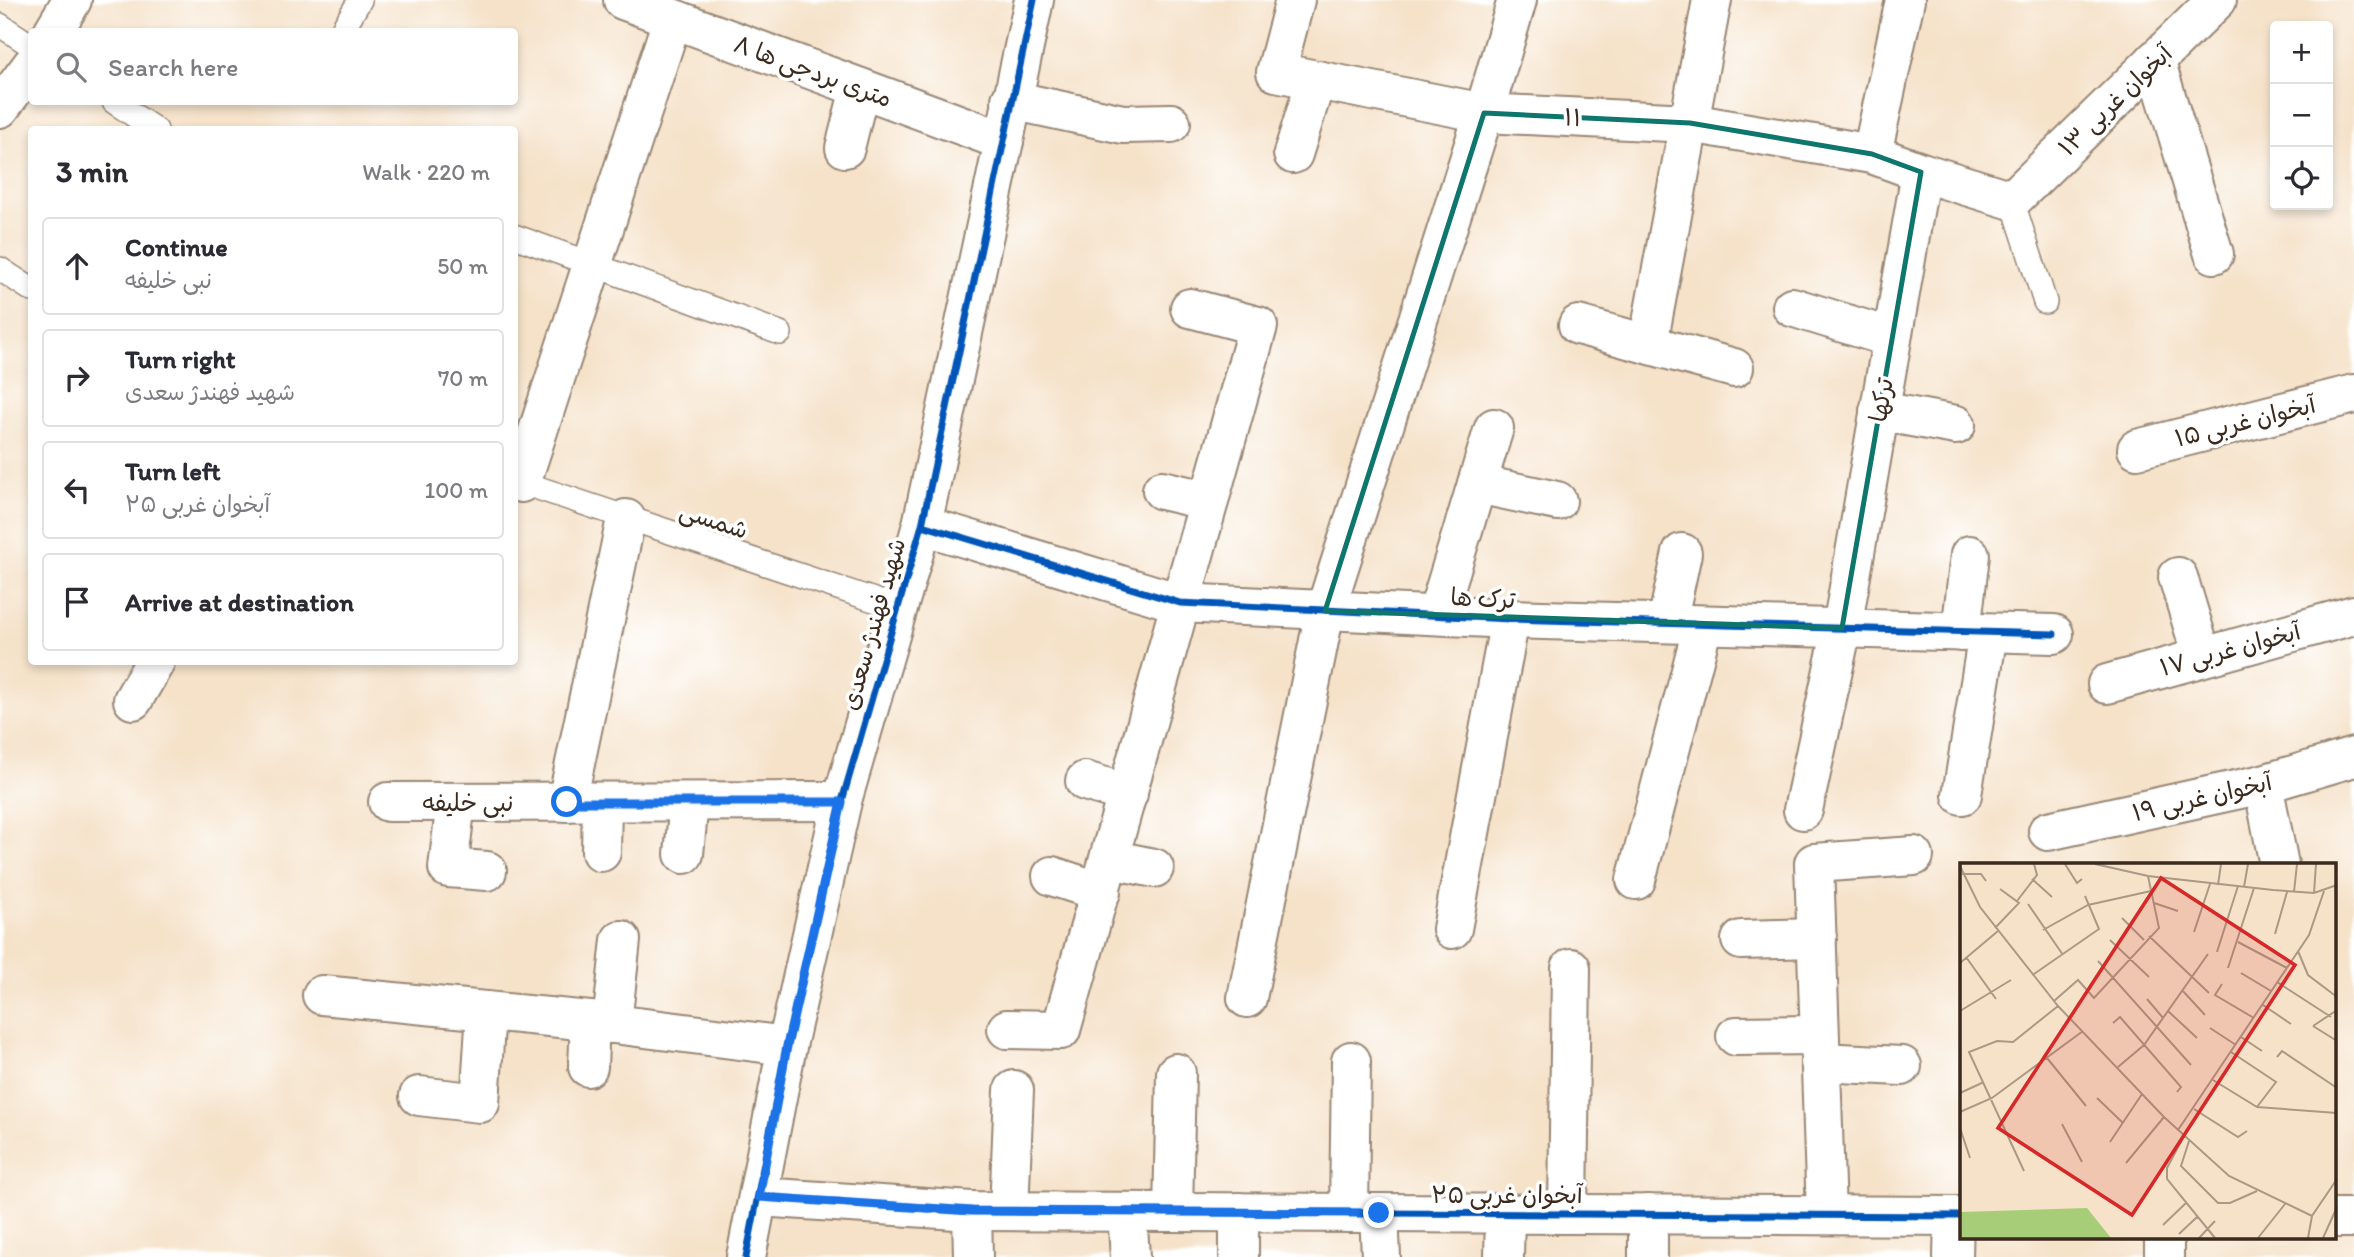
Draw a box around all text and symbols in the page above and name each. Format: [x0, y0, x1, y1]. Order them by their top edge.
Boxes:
map controls [2270, 21, 2333, 210]
button: + [2270, 21, 2333, 84]
search box [28, 28, 518, 105]
street label: ۸ متری بردجی ها [730, 29, 896, 114]
street label: آبخوان غربی ۱۳ [2052, 38, 2179, 162]
icon: search [52, 48, 90, 86]
text: Search here [108, 51, 238, 83]
button: − [2270, 84, 2333, 147]
street label: ۱۱ [1564, 102, 1582, 132]
button: locate [2270, 147, 2333, 210]
text: 3 min [56, 153, 128, 190]
text: Walk · 220 m [362, 158, 490, 186]
text: Continue [125, 231, 228, 263]
icon: ahead [58, 247, 96, 285]
text: 50 m [437, 252, 488, 280]
text: نبی خلیفه [125, 266, 212, 294]
text: Turn right [125, 343, 236, 375]
icon: right [58, 359, 96, 397]
text: 70 m [438, 364, 488, 392]
street label: ترکها [1863, 375, 1899, 424]
text: شهید فهندژ سعدی [125, 378, 295, 406]
street label: آبخوان غربی ۱۵ [2172, 389, 2320, 453]
text: Turn left [125, 455, 221, 487]
icon: left [58, 471, 96, 509]
text: 100 m [424, 476, 488, 504]
text: آبخوان غربی ۲۵ [125, 490, 270, 518]
street label: شمسی [676, 495, 752, 546]
street label: شهید فهندژ سعدی [835, 535, 911, 713]
street label: ترک ها [1450, 582, 1517, 614]
icon: arrive [58, 583, 96, 621]
text: Arrive at destination [125, 586, 354, 618]
street label: آبخوان غربی ۱۷ [2157, 616, 2305, 683]
street label: آبخوان غربی ۱۹ [2129, 767, 2276, 828]
route start [551, 786, 582, 817]
street label: نبی خلیفه [423, 788, 513, 818]
inset map [1960, 863, 2336, 1240]
street label: آبخوان غربی ۲۵ [1431, 1180, 1584, 1210]
route end [1363, 1197, 1394, 1228]

